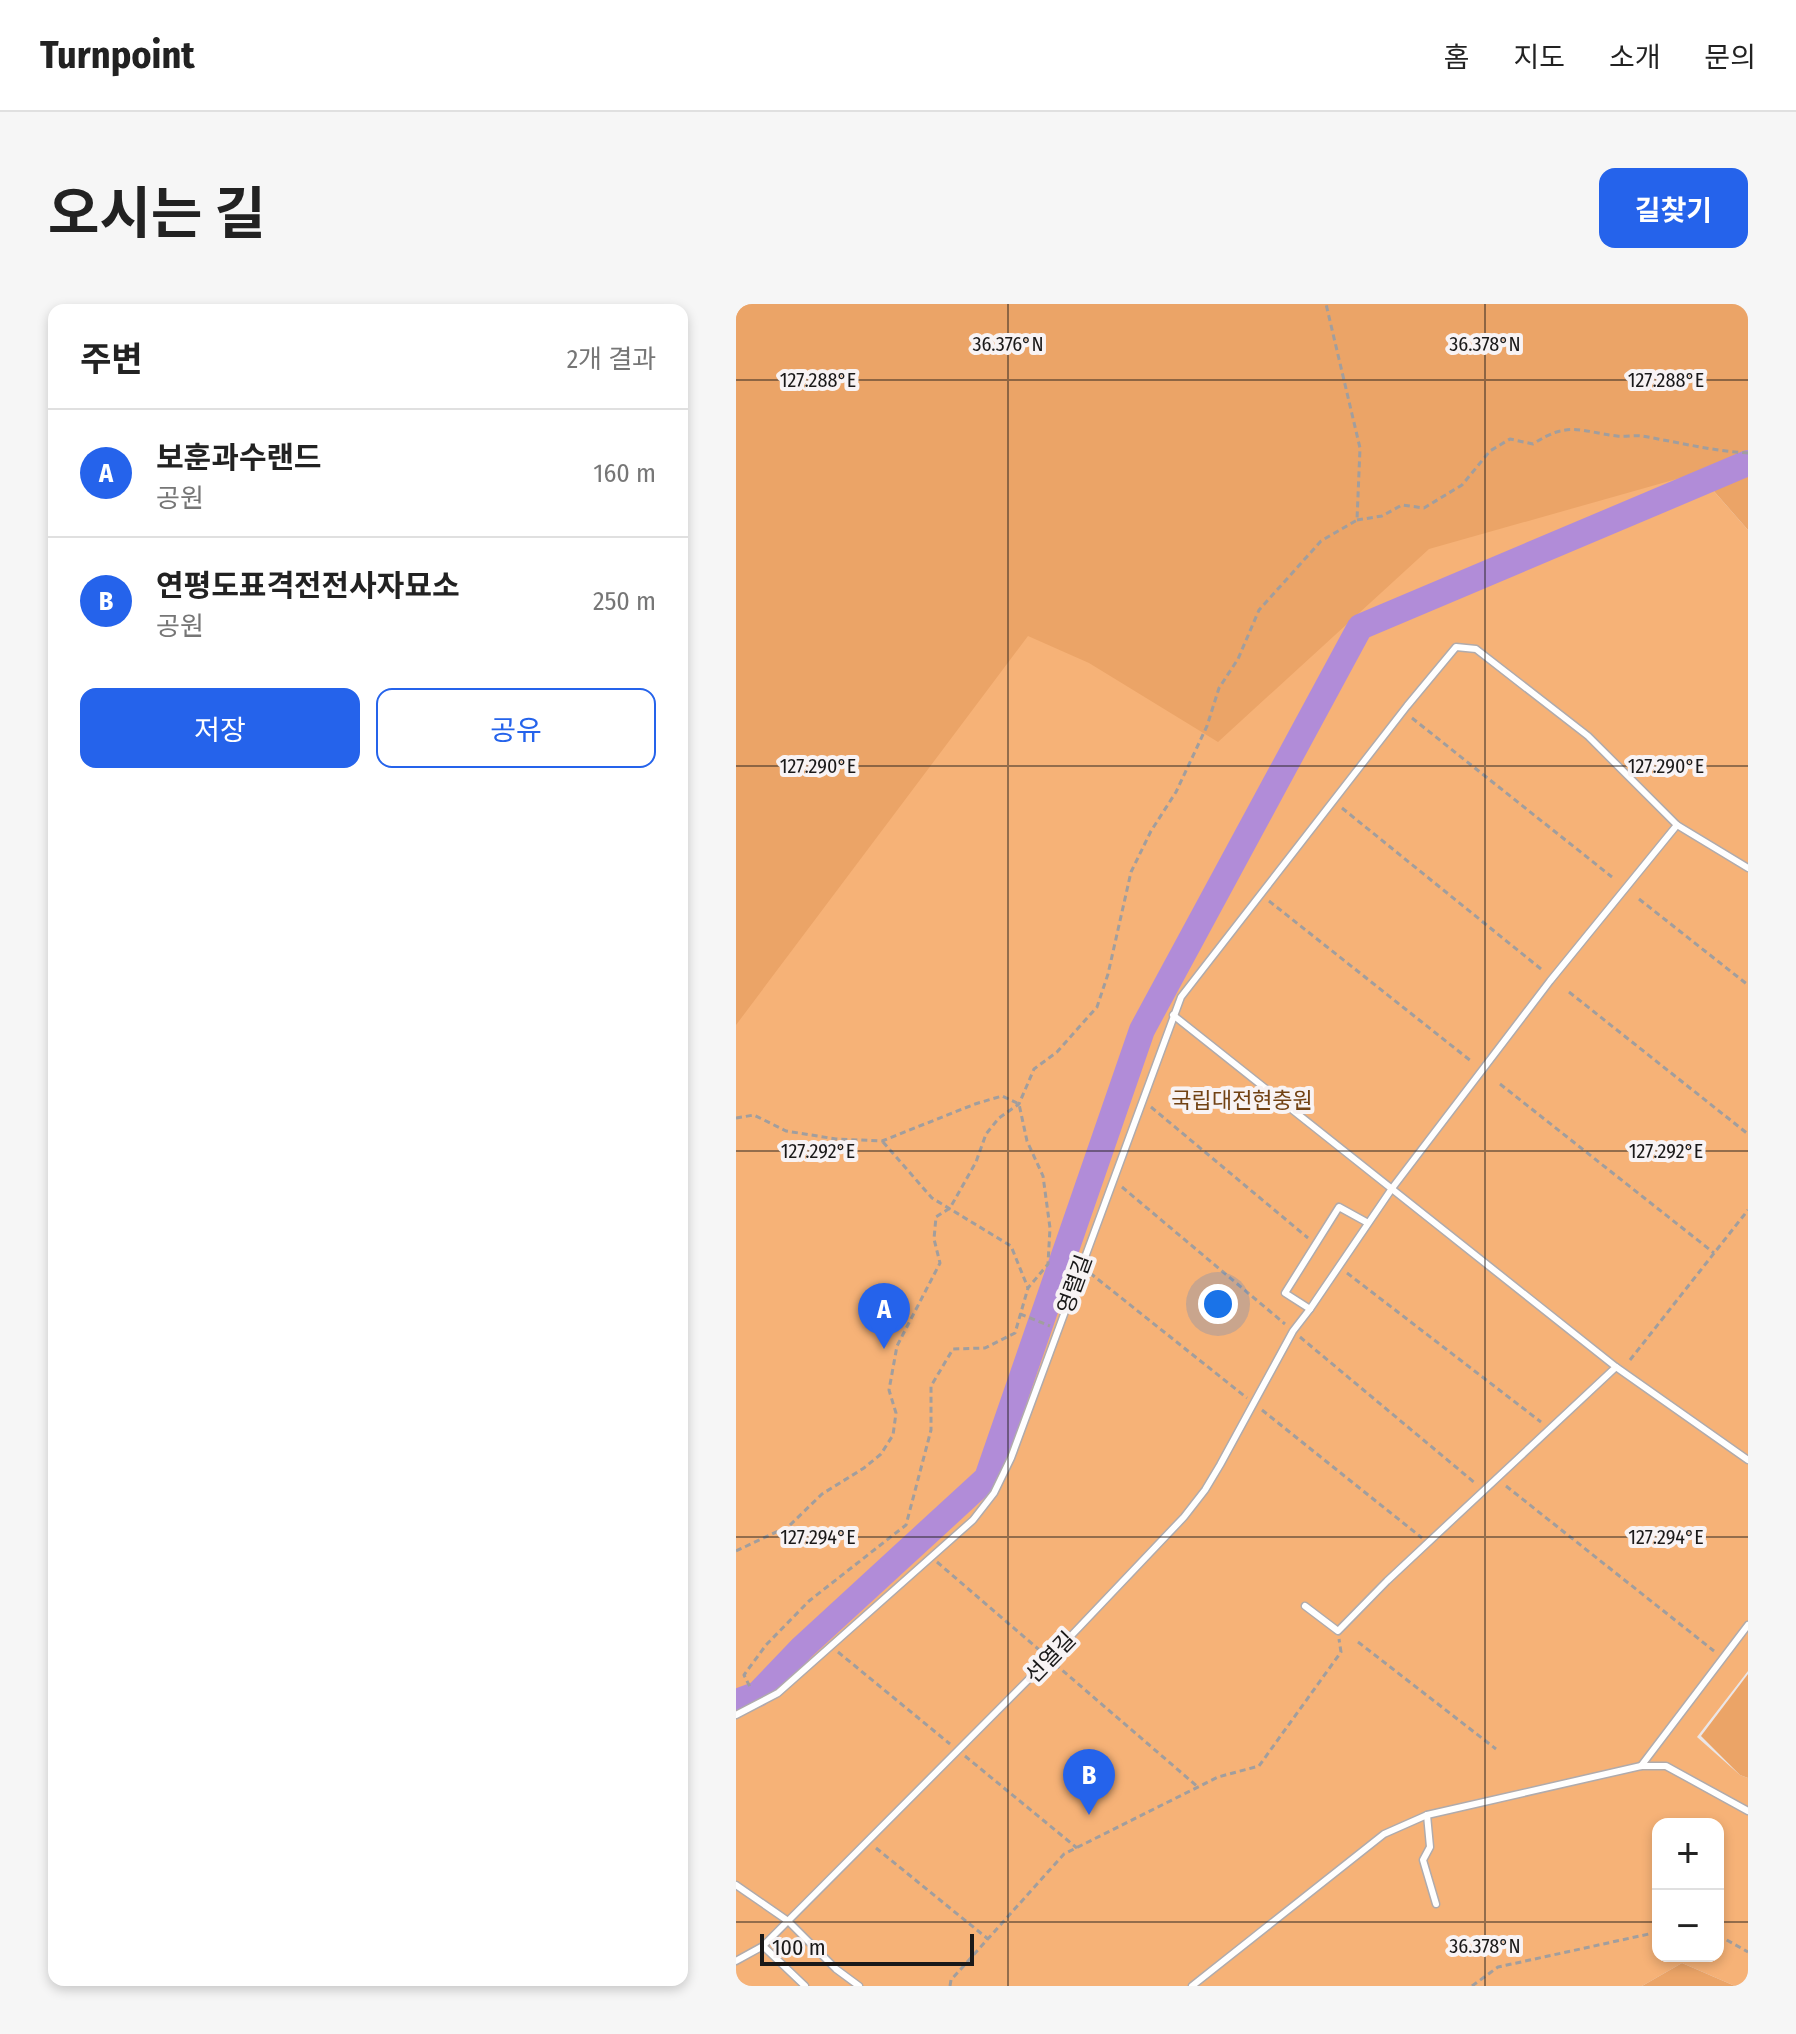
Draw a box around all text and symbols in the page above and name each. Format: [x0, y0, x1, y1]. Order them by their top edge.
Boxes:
text: Turnpoint [40, 32, 195, 78]
text: 홈 [1444, 41, 1469, 74]
text: 지도 [1513, 41, 1565, 74]
text: 소개 [1609, 41, 1660, 74]
text: 문의 [1704, 41, 1756, 74]
button: 길찾기 [1599, 168, 1748, 248]
text: 오시는 길 [48, 181, 266, 248]
text: 36.376°N [972, 332, 1044, 356]
text: 36.378°N [1449, 332, 1521, 356]
text: 주변 [80, 339, 143, 380]
text: 2개 결과 [567, 344, 656, 375]
text: 127.288°E [780, 368, 856, 392]
text: 127.288°E [1628, 368, 1704, 392]
text: 보훈과수랜드 [156, 440, 322, 476]
text: A [99, 458, 113, 489]
text: 160 m [593, 458, 656, 489]
text: 공원 [156, 483, 204, 514]
text: 연평도표격전전사자묘소 [156, 568, 460, 604]
text: B [99, 586, 113, 617]
text: 250 m [593, 586, 656, 617]
text: 공원 [156, 611, 204, 642]
button: 저장 [80, 688, 360, 768]
button: 공유 [376, 688, 656, 768]
text: 127.290°E [780, 754, 856, 778]
text: 127.290°E [1628, 754, 1704, 778]
park label: 국립대전현충원 [1171, 1087, 1313, 1114]
text: 127.292°E [781, 1139, 855, 1163]
text: 127.292°E [1629, 1139, 1703, 1163]
street label: 영렬길 [1051, 1251, 1098, 1317]
pin: A [858, 1283, 910, 1349]
your location [1198, 1284, 1238, 1324]
text: 127.294°E [780, 1525, 856, 1549]
text: 127.294°E [1628, 1525, 1704, 1549]
street label: 선열길 [1020, 1626, 1081, 1689]
pin: B [1063, 1749, 1115, 1815]
map controls [1652, 1818, 1724, 1962]
button: + [1652, 1818, 1724, 1890]
button: − [1652, 1890, 1724, 1962]
scale bar [760, 1930, 974, 1966]
text: 100 m [772, 1934, 826, 1961]
text: 36.378°N [1449, 1934, 1521, 1958]

